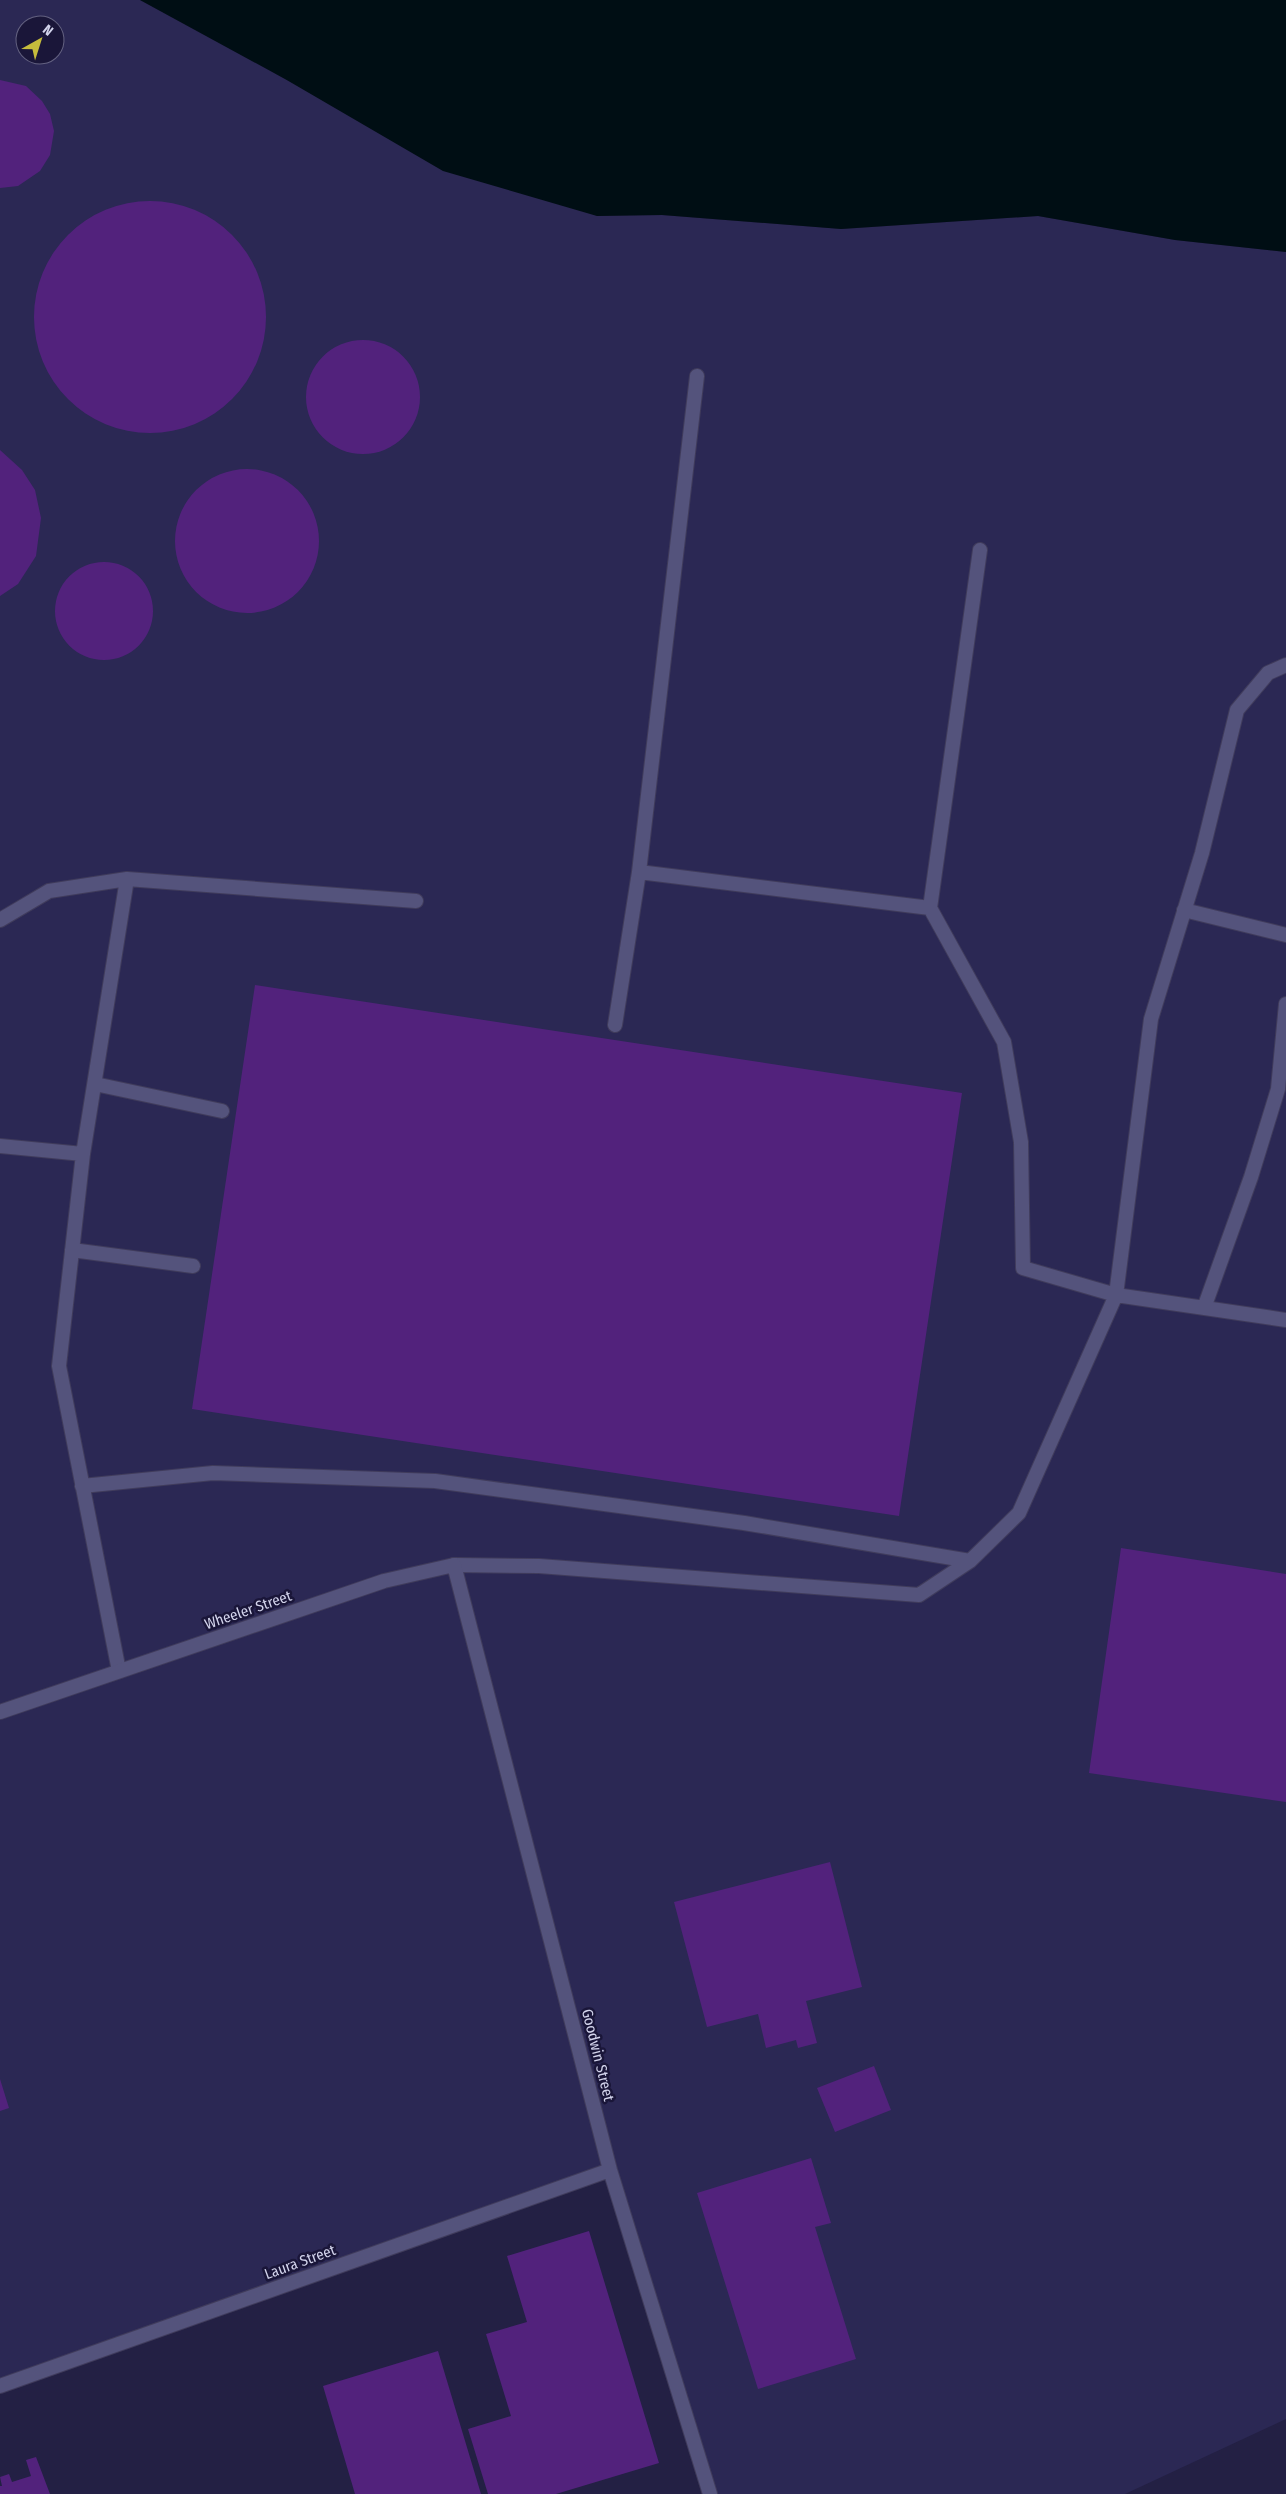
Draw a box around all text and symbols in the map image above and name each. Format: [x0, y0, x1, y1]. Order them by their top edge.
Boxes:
north arrow [15, 15, 65, 65]
text: N [39, 21, 56, 40]
street label: Wheeler Street [202, 1587, 294, 1633]
street label: Goodwin Street [578, 2007, 618, 2103]
street label: Laura Street [262, 2241, 338, 2283]

